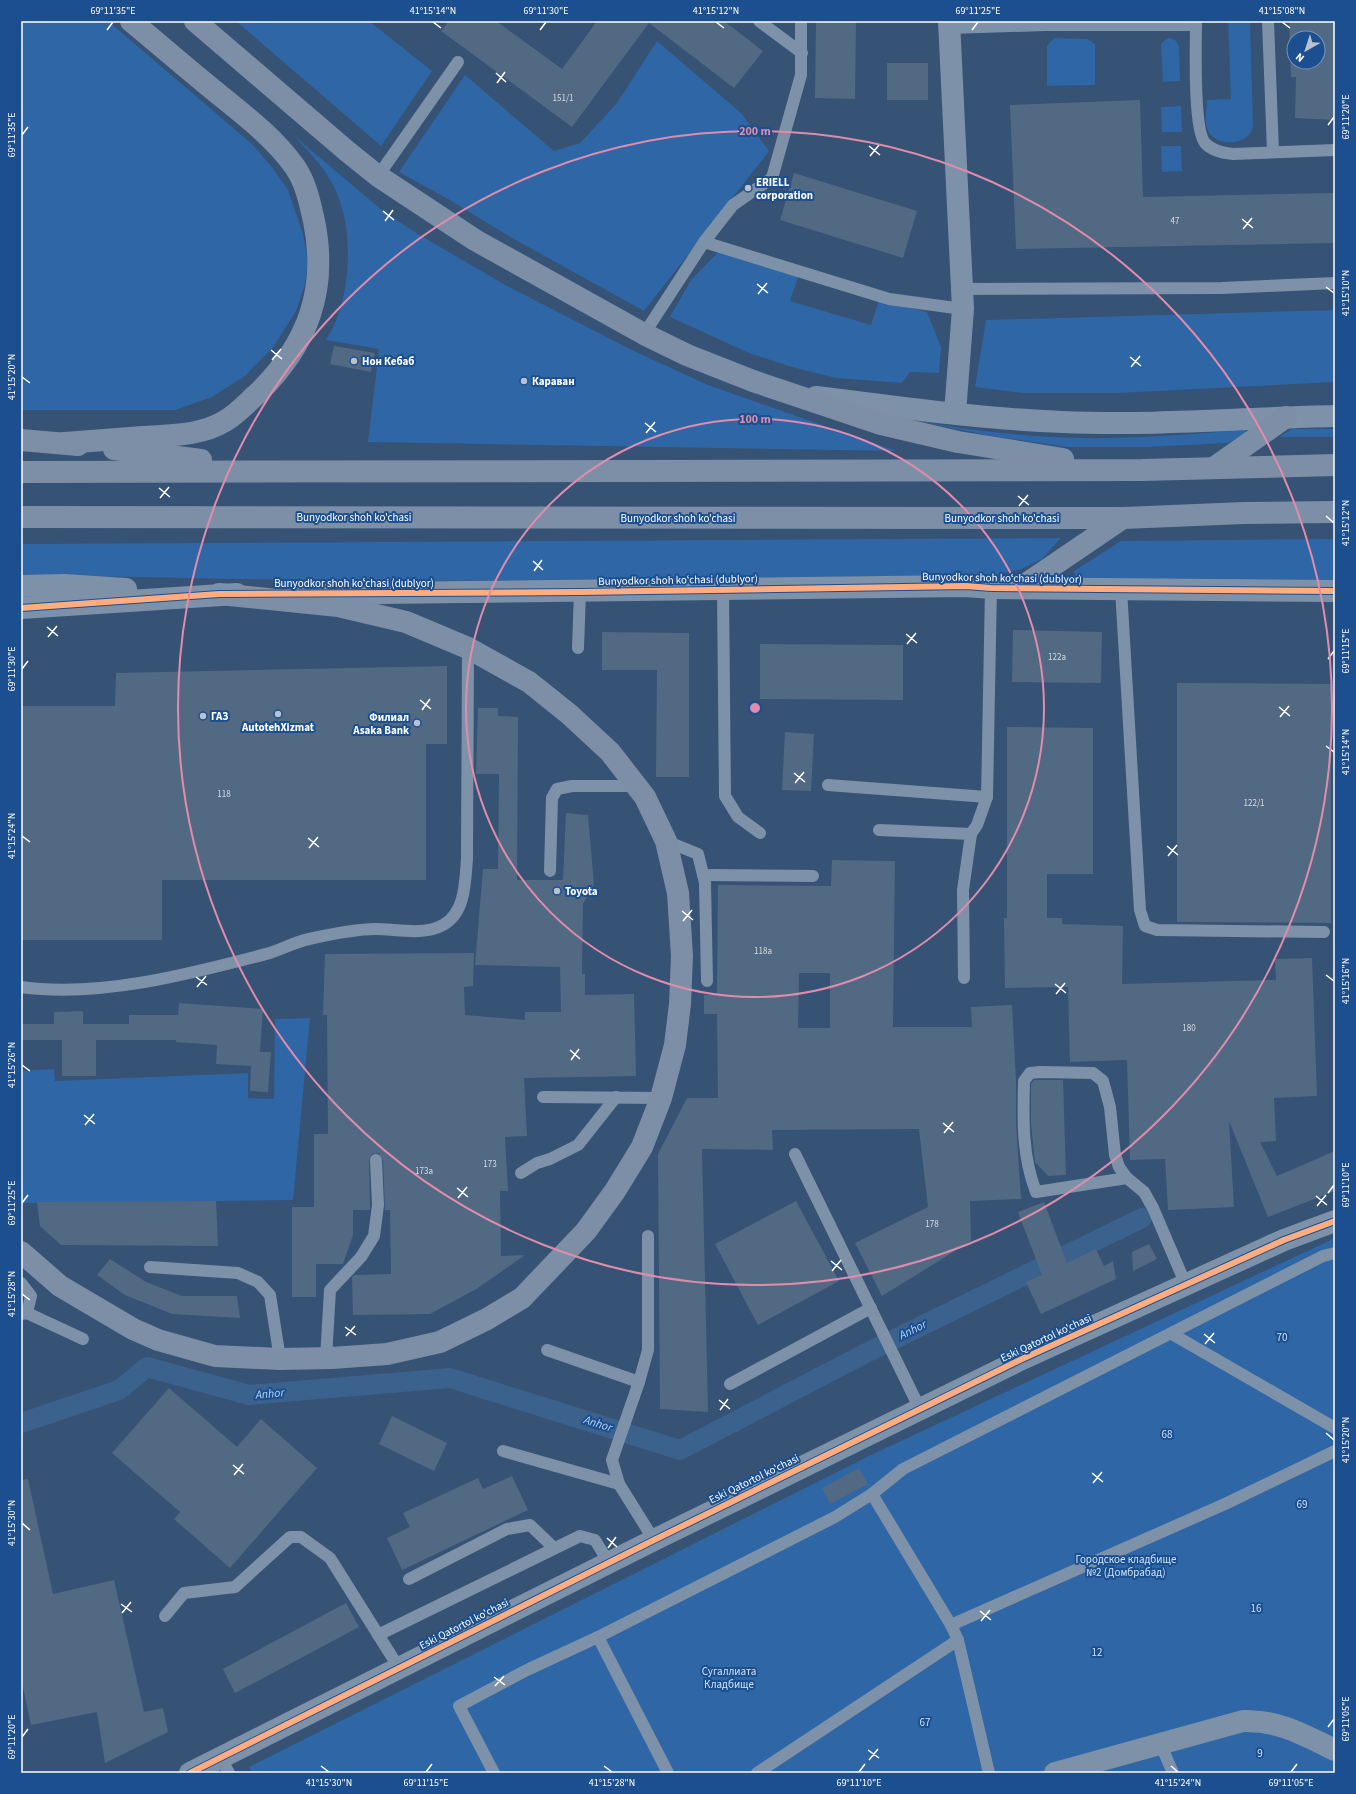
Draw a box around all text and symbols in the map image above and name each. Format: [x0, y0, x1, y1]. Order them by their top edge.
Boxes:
text: 69°11'35"E [90, 4, 136, 18]
text: 41°15'14"N [410, 4, 456, 18]
text: 69°11'30"E [523, 4, 569, 18]
text: 41°15'12"N [693, 4, 739, 18]
text: 69°11'25"E [955, 4, 1001, 18]
text: 41°15'08"N [1259, 4, 1305, 18]
north arrow [1286, 30, 1326, 70]
text: N [1292, 49, 1308, 66]
house number: 151/1 [552, 92, 574, 105]
text: 69°11'20"E [1339, 94, 1353, 140]
text: 69°11'35"E [5, 112, 19, 158]
text: 200 m [739, 123, 771, 140]
place label: ERIELL corporation [756, 175, 813, 203]
marker: ERIELL corporation [743, 183, 753, 193]
house number: 47 [1171, 215, 1180, 228]
text: 41°15'10"N [1339, 270, 1353, 316]
text: 41°15'20"N [5, 354, 19, 400]
place label: Нон Кебаб [362, 354, 414, 369]
marker: Нон Кебаб [349, 356, 359, 366]
place label: Караван [532, 374, 575, 389]
marker: Караван [519, 376, 529, 386]
text: 100 m [739, 411, 771, 428]
text: 41°15'12"N [1339, 500, 1353, 546]
street label: Bunyodkor shoh ko'chasi [297, 510, 411, 525]
street label: Bunyodkor shoh ko'chasi [621, 511, 735, 526]
street label: Bunyodkor shoh ko'chasi [945, 511, 1059, 526]
street label: Bunyodkor shoh koʻchasi (dublyor) [922, 569, 1082, 587]
street label: Bunyodkor shoh koʻchasi (dublyor) [598, 571, 758, 589]
street label: Bunyodkor shoh koʻchasi (dublyor) [274, 576, 434, 591]
text: 69°11'15"E [1339, 628, 1353, 674]
text: 69°11'30"E [5, 646, 19, 692]
house number: 122a [1048, 651, 1066, 664]
centre of rings [748, 701, 762, 715]
place label: ГАЗ [211, 709, 229, 724]
marker: AutotehXizmat [273, 709, 283, 719]
place label: Филиал Asaka Bank [352, 710, 409, 738]
marker: ГАЗ [198, 711, 208, 721]
marker: Филиал Asaka Bank [412, 718, 422, 728]
place label: AutotehXizmat [241, 720, 315, 735]
text: 41°15'14"N [1339, 729, 1353, 775]
house number: 118 [217, 788, 231, 801]
house number: 122/1 [1243, 797, 1265, 810]
text: 41°15'24"N [5, 813, 19, 859]
place label: Toyota [565, 884, 598, 899]
marker: Toyota [552, 886, 562, 896]
house number: 118a [754, 945, 772, 958]
text: 41°15'16"N [1339, 958, 1353, 1004]
house number: 180 [1182, 1022, 1196, 1035]
text: 41°15'26"N [5, 1042, 19, 1088]
house number: 173 [483, 1158, 497, 1171]
text: 69°11'10"E [1339, 1162, 1353, 1208]
house number: 173a [415, 1165, 433, 1178]
text: 69°11'25"E [5, 1180, 19, 1226]
house number: 178 [925, 1218, 939, 1231]
text: 41°15'28"N [5, 1271, 19, 1317]
street label: Eski Qatortol ko'chasi [998, 1310, 1094, 1366]
water label: Anhor [895, 1316, 931, 1344]
park label: 70 [1277, 1330, 1287, 1345]
water label: Anhor [254, 1384, 286, 1404]
water label: Anhor [581, 1411, 615, 1437]
text: 41°15'20"N [1339, 1417, 1353, 1463]
park label: 68 [1162, 1427, 1173, 1442]
street label: Eski Qatortol ko'chasi [706, 1451, 802, 1507]
park label: 69 [1297, 1497, 1307, 1512]
text: 41°15'30"N [5, 1500, 19, 1546]
park label: Городское кладбище №2 (Домбрабад) [1076, 1552, 1177, 1580]
street label: Eski Qatortol ko'chasi [417, 1595, 511, 1653]
park label: 16 [1251, 1601, 1262, 1616]
park label: 12 [1092, 1645, 1102, 1660]
park label: Сугаллиата Кладбище [702, 1664, 756, 1692]
text: 69°11'05"E [1339, 1696, 1353, 1742]
text: 69°11'20"E [5, 1714, 19, 1760]
park label: 67 [920, 1715, 930, 1730]
park label: 9 [1257, 1746, 1263, 1761]
text: 41°15'30"N [306, 1776, 352, 1790]
text: 69°11'15"E [403, 1776, 449, 1790]
text: 41°15'28"N [589, 1776, 635, 1790]
text: 69°11'10"E [836, 1776, 882, 1790]
text: 41°15'24"N [1155, 1776, 1201, 1790]
text: 69°11'05"E [1268, 1776, 1314, 1790]

